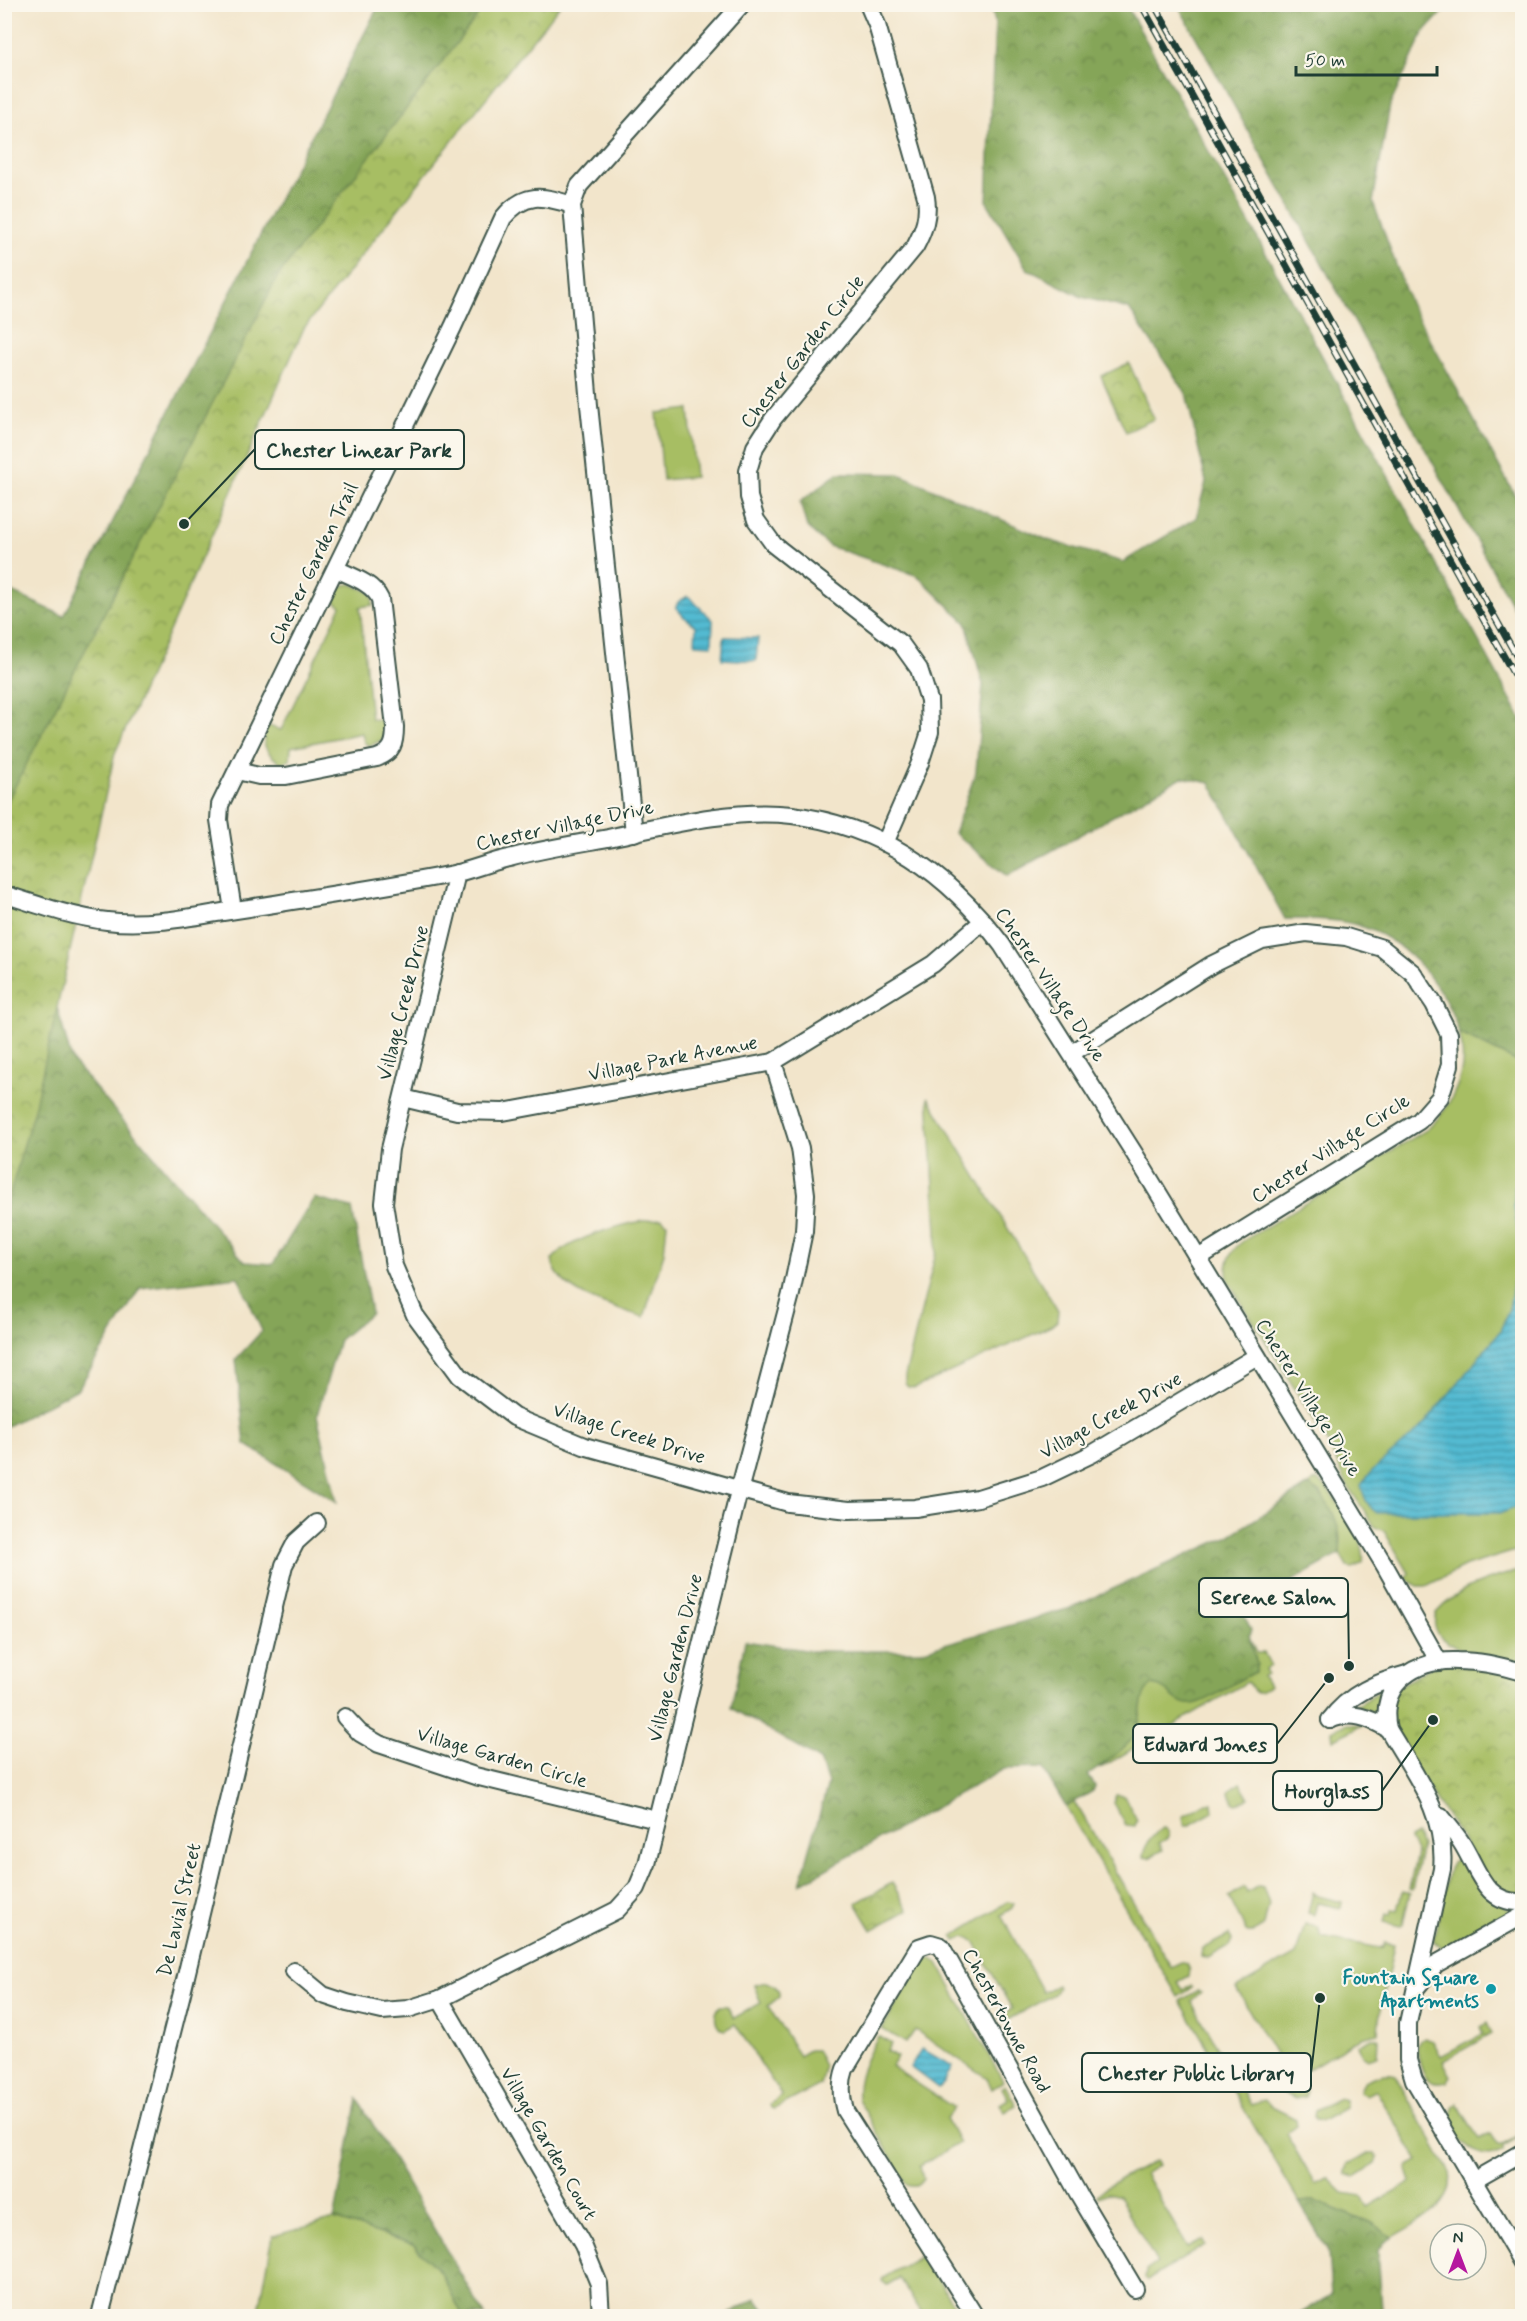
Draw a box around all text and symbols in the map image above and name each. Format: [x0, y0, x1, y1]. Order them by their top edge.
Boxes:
scale bar [1296, 39, 1437, 77]
text: 50 m [1305, 49, 1345, 73]
street label: Chester Garden Circle [735, 270, 871, 434]
callout: Chester Linear Park [255, 430, 464, 469]
text: Chester Linear Park [266, 437, 452, 465]
street label: Chester Garden Trail [263, 478, 365, 650]
street label: Chester Village Drive [474, 794, 657, 860]
street label: Chester Village Drive [987, 902, 1112, 1069]
street label: Village Creek Drive [372, 923, 436, 1083]
street label: Village Park Avenue [586, 1029, 760, 1089]
street label: Chester Village Circle [1247, 1088, 1417, 1212]
street label: Chester Village Drive [1247, 1314, 1367, 1483]
street label: Village Creek Drive [1035, 1366, 1187, 1466]
street label: Village Creek Drive [549, 1397, 709, 1471]
street label: Village Garden Drive [642, 1571, 710, 1745]
callout: Serene Salon [1199, 1578, 1348, 1617]
text: Serene Salon [1211, 1584, 1336, 1612]
street label: Village Garden Circle [414, 1721, 591, 1795]
callout: Edward Jones [1133, 1724, 1277, 1763]
text: Edward Jones [1143, 1731, 1268, 1759]
callout: Hourglass [1273, 1771, 1382, 1810]
text: Hourglass [1284, 1778, 1370, 1808]
street label: De Lavial Street [151, 1840, 209, 1980]
street label: Chestertowne Road [955, 1944, 1057, 2098]
place label: Fountain Square Apartments [1342, 1965, 1480, 2016]
marker: Fountain Square Apartments [1484, 1982, 1498, 1996]
callout: Chester Public Library [1082, 2053, 1311, 2092]
text: Chester Public Library [1098, 2060, 1295, 2088]
street label: Village Garden Court [493, 2062, 603, 2226]
north arrow [1428, 2222, 1488, 2282]
text: N [1453, 2228, 1463, 2249]

